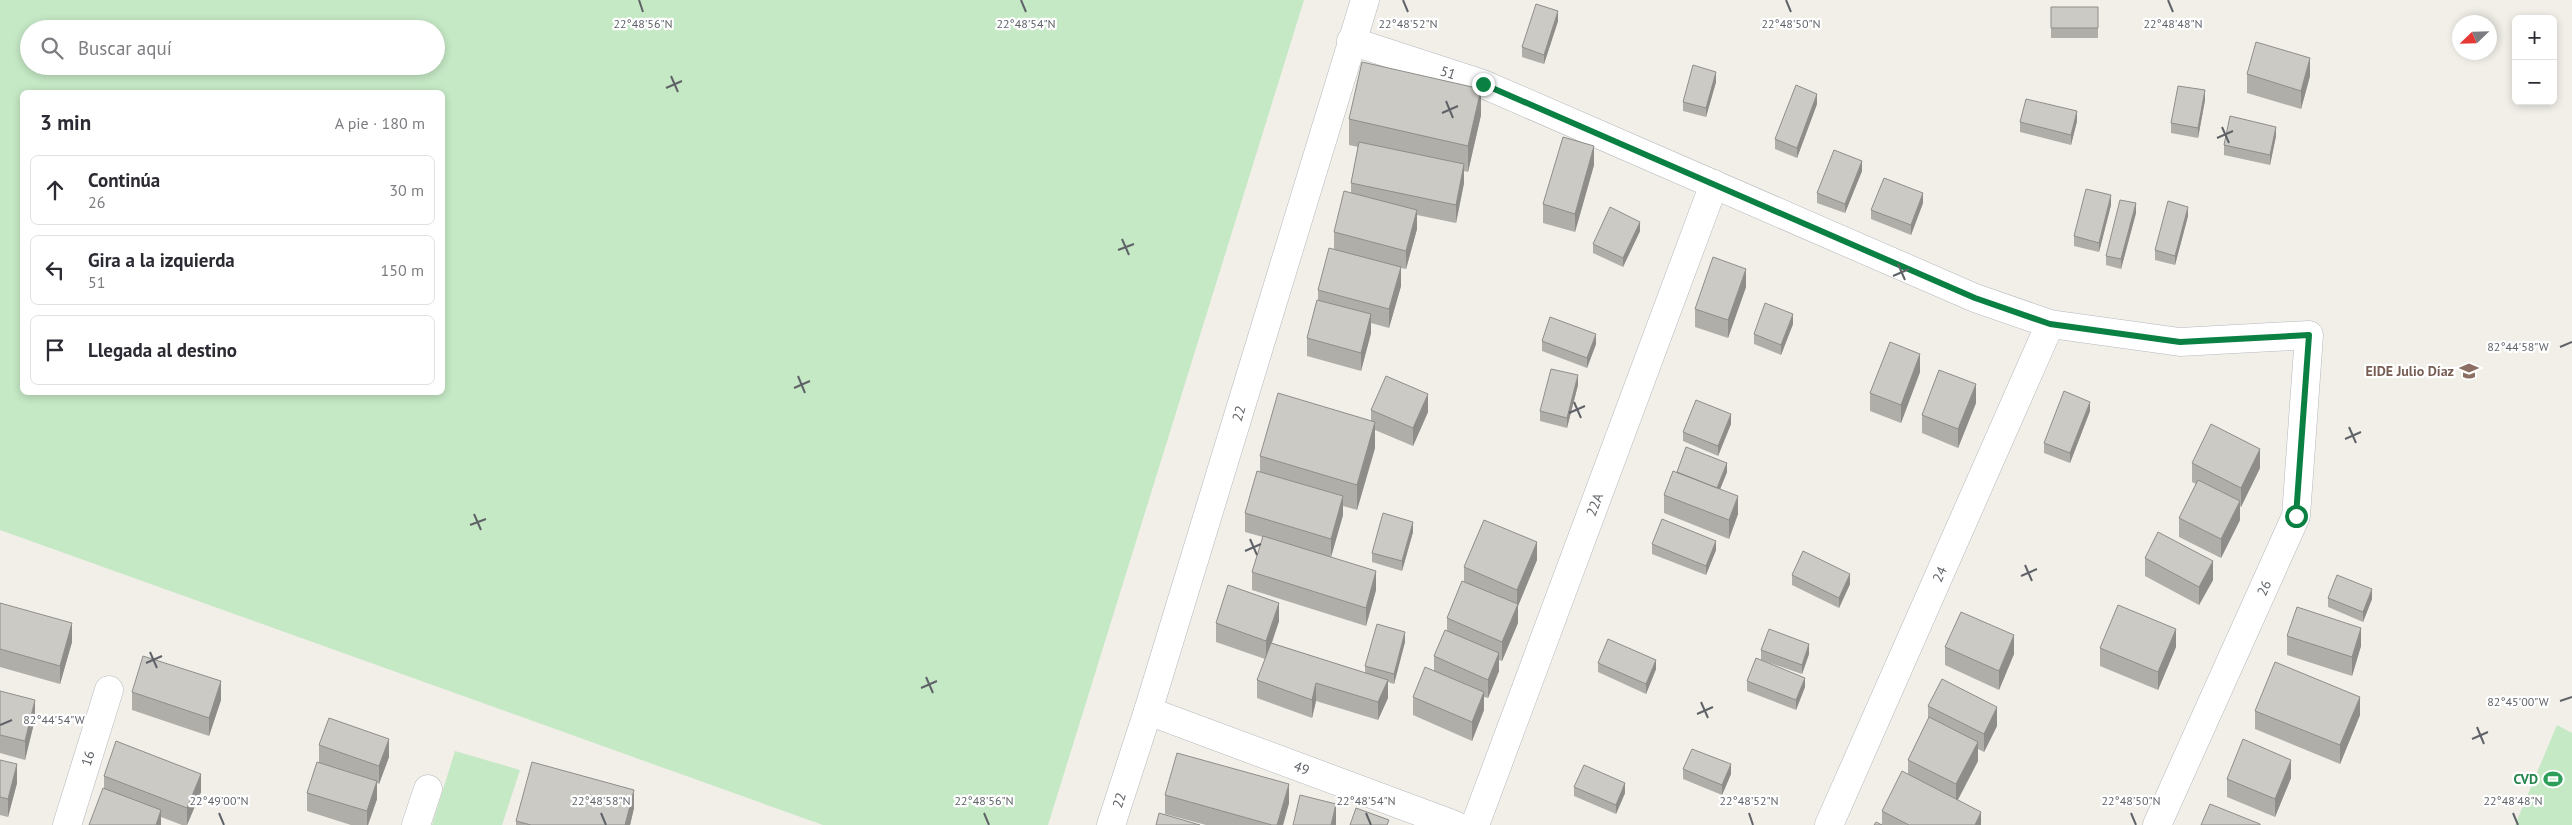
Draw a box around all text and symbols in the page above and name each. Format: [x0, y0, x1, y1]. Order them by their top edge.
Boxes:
north arrow [2452, 15, 2497, 60]
map controls [2512, 15, 2557, 105]
button: + [2512, 15, 2557, 60]
text: 22°48'56"N [613, 16, 673, 31]
text: 22°48'54"N [996, 16, 1056, 31]
text: 22°48'52"N [1378, 16, 1438, 31]
text: 22°48'50"N [1761, 16, 1821, 31]
text: 22°48'48"N [2143, 16, 2203, 31]
search box [20, 20, 445, 75]
icon: search [38, 34, 66, 62]
text: Buscar aquí [78, 36, 172, 60]
button: − [2512, 60, 2557, 105]
street label: 51 [1438, 62, 1458, 84]
route end [1472, 73, 1495, 96]
text: 3 min [40, 109, 91, 136]
text: A pie · 180 m [335, 113, 425, 133]
text: Continúa [88, 168, 160, 192]
icon: ahead [41, 176, 69, 204]
text: 30 m [389, 180, 424, 200]
text: 26 [88, 192, 105, 212]
text: Gira a la izquierda [88, 248, 235, 272]
icon: left [41, 256, 69, 284]
text: 150 m [381, 260, 424, 280]
text: 51 [88, 272, 105, 292]
icon: arrive [41, 336, 69, 364]
text: Llegada al destino [88, 338, 237, 362]
text: 82°44'58"W [2487, 339, 2549, 354]
school or university icon: EIDE Julio Díaz [2458, 360, 2480, 382]
place label: EIDE Julio Díaz [2365, 362, 2454, 380]
street label: 22 [1228, 403, 1250, 423]
street label: 22A [1582, 490, 1607, 519]
route start [2285, 505, 2308, 528]
street label: 24 [1928, 563, 1951, 585]
street label: 26 [2253, 577, 2275, 599]
text: 82°45'00"W [2487, 694, 2549, 709]
text: 82°44'54"W [23, 712, 85, 727]
street label: 16 [77, 748, 99, 768]
street label: 49 [1291, 757, 1312, 779]
sports icon: CVD [2542, 768, 2564, 790]
place label: CVD [2514, 770, 2538, 788]
street label: 22 [1108, 790, 1130, 810]
text: 22°49'00"N [189, 793, 249, 808]
text: 22°48'58"N [571, 793, 631, 808]
text: 22°48'56"N [954, 793, 1014, 808]
text: 22°48'54"N [1336, 793, 1396, 808]
text: 22°48'52"N [1719, 793, 1779, 808]
text: 22°48'50"N [2101, 793, 2161, 808]
text: 22°48'48"N [2483, 793, 2543, 808]

